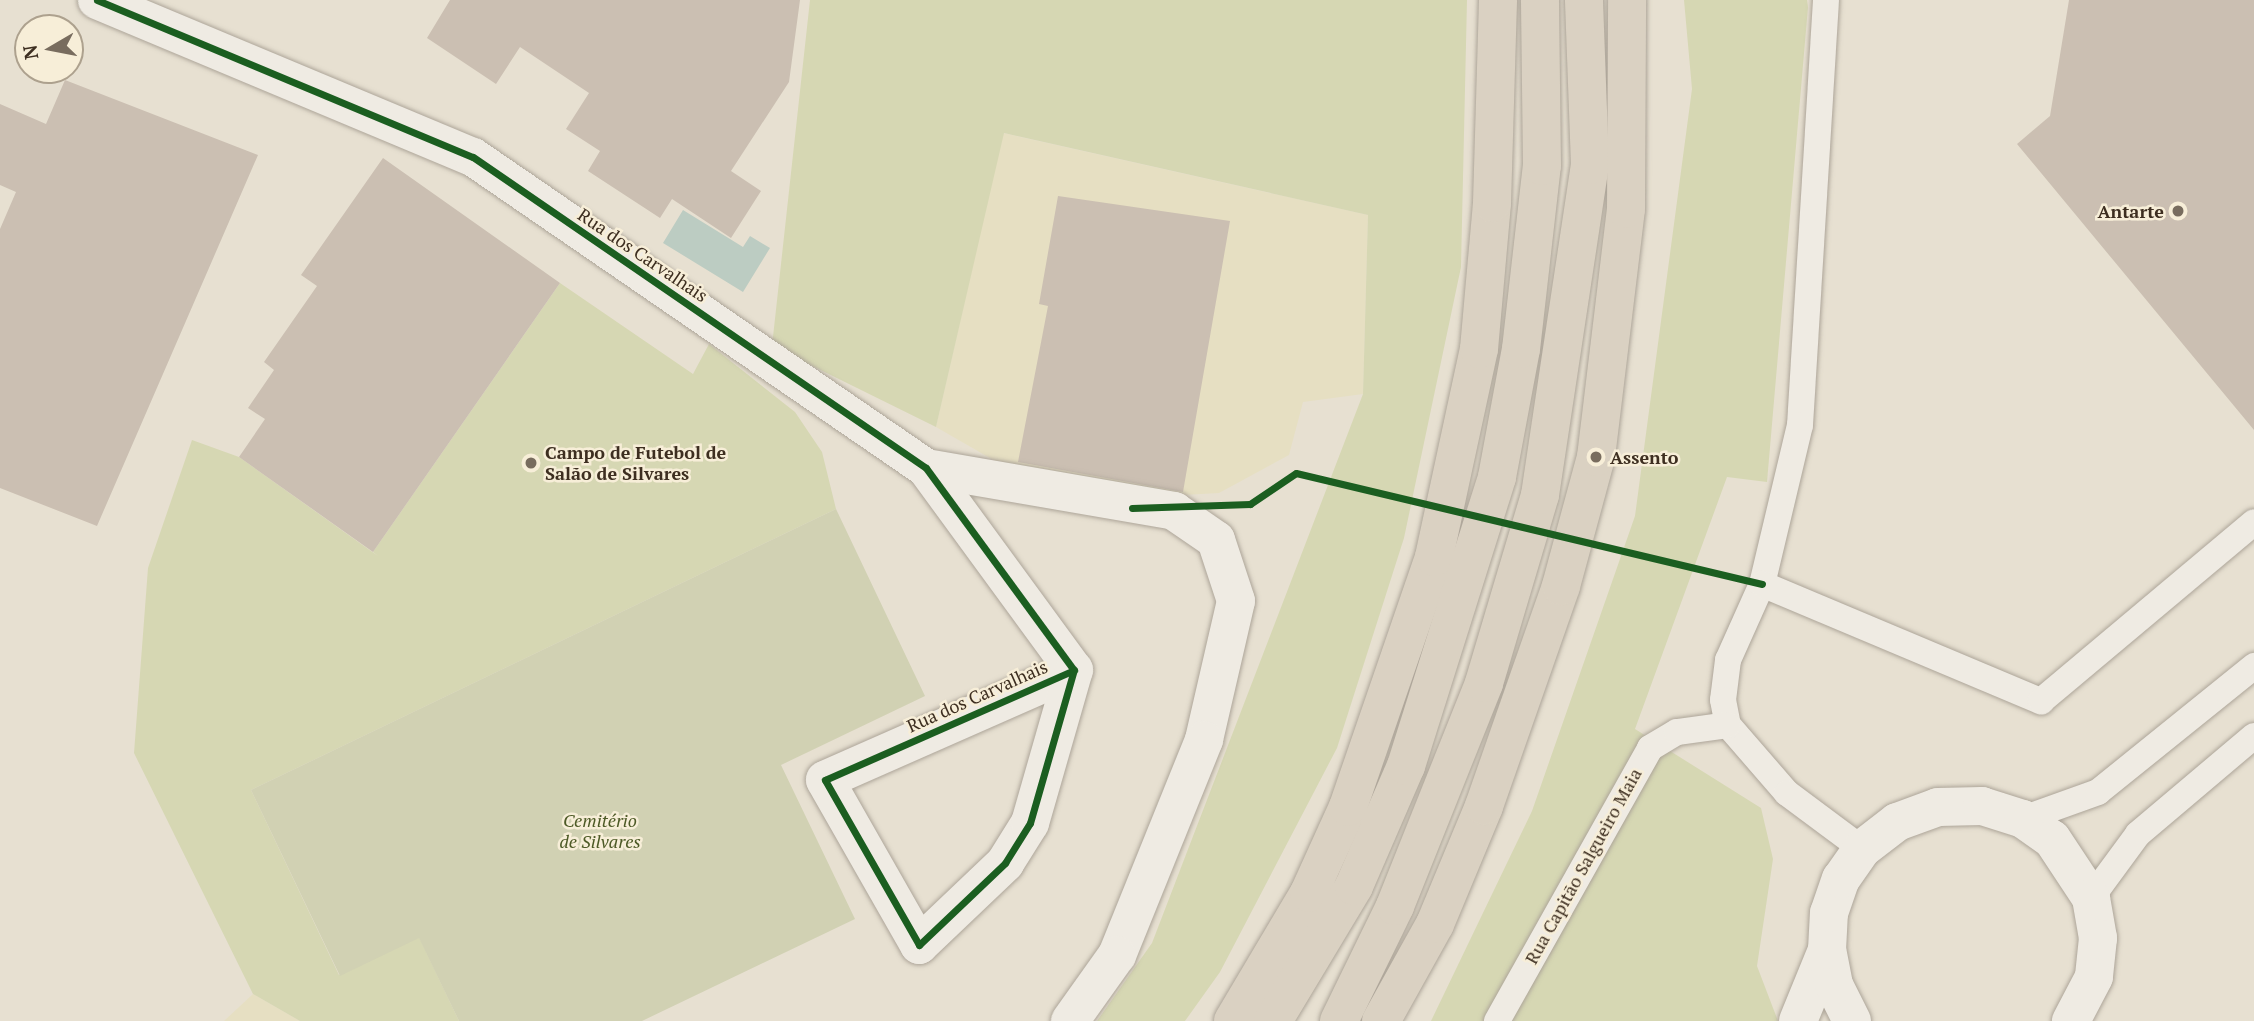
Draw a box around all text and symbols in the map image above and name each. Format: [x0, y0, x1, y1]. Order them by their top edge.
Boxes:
north arrow [14, 14, 84, 84]
text: N [16, 43, 43, 62]
place label: Antarte [2097, 200, 2164, 222]
marker: Antarte [2170, 203, 2186, 219]
street label: Rua dos Carvalhais [574, 204, 712, 306]
place label: Campo de Futebol de Salão de Silvares [545, 442, 726, 484]
place label: Assento [1610, 446, 1679, 468]
marker: Assento [1588, 449, 1604, 465]
marker: Campo de Futebol de Salão de Silvares [523, 455, 539, 471]
street label: Rua dos Carvalhais [903, 655, 1051, 737]
street label: Rua Capitão Salgueiro Maia [1520, 764, 1646, 968]
park label: Cemitério de Silvares [559, 810, 641, 852]

